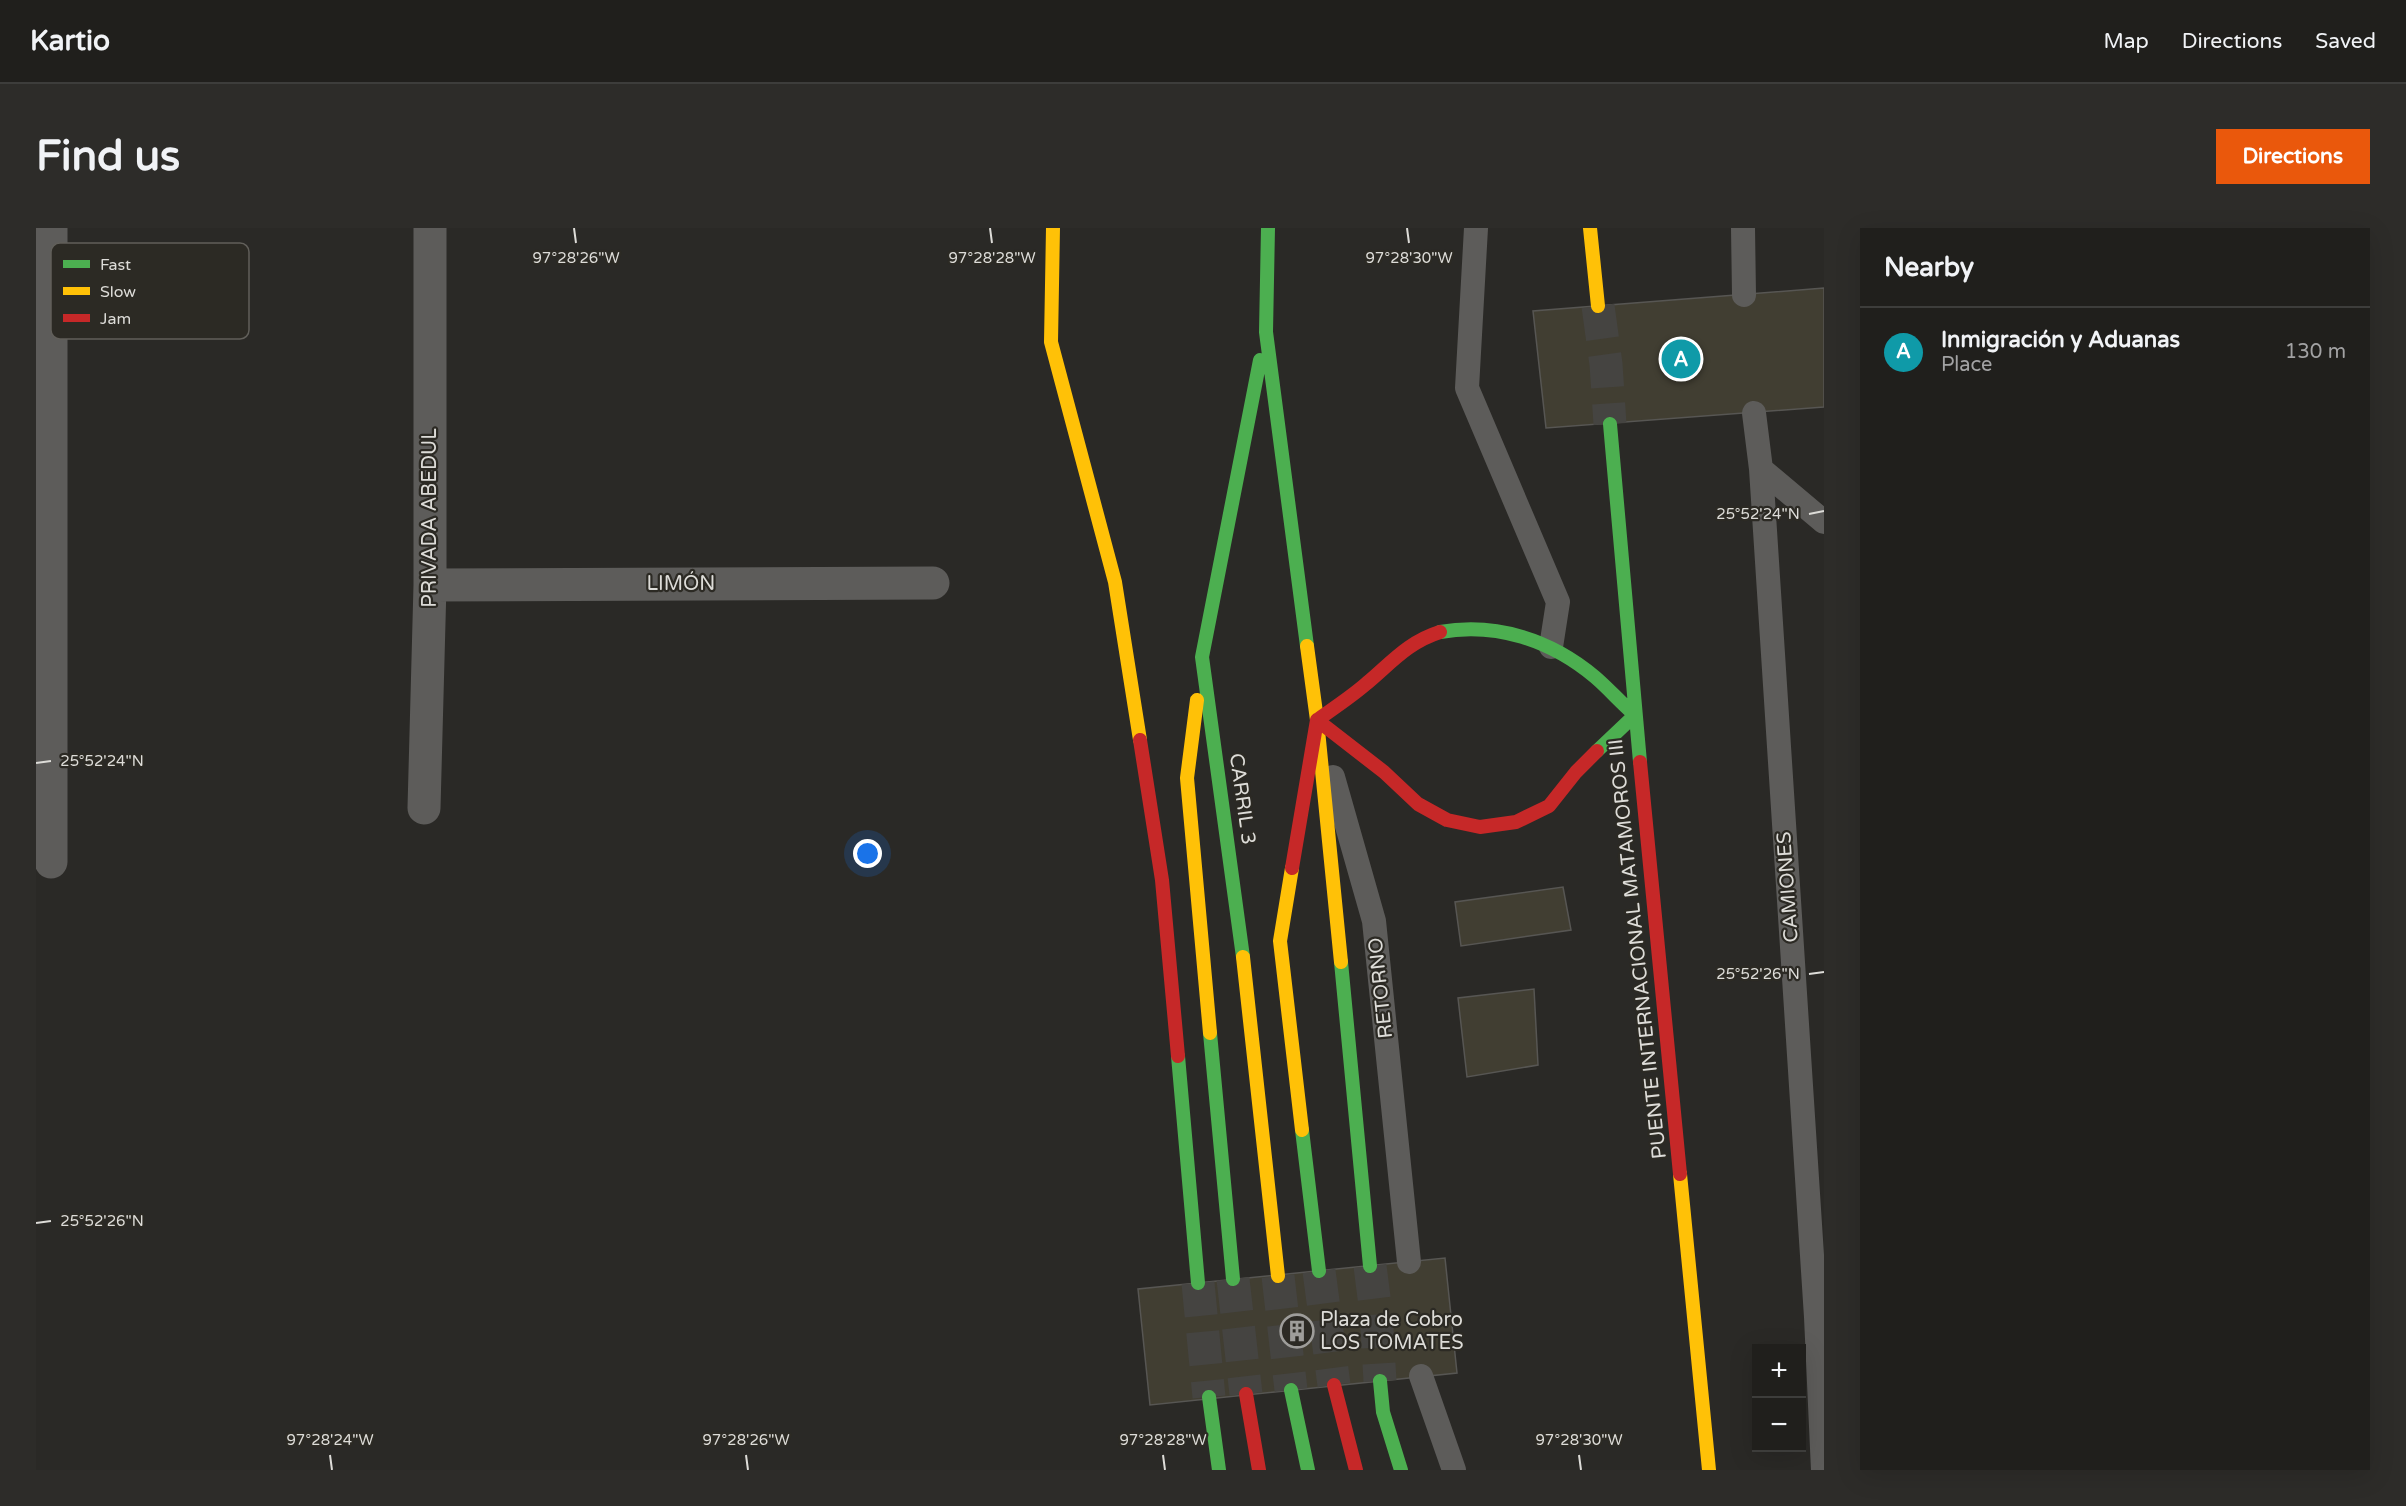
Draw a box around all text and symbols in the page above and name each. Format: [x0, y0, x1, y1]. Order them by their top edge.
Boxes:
text: Kartio [30, 24, 110, 58]
text: Map [2103, 29, 2149, 54]
text: Directions [2182, 29, 2282, 54]
text: Saved [2315, 29, 2376, 54]
button: Directions [2216, 129, 2370, 184]
text: Find us [36, 131, 180, 182]
legend [51, 243, 249, 339]
text: 97°28'26"W [532, 249, 620, 267]
text: 97°28'28"W [948, 249, 1036, 267]
text: 97°28'30"W [1365, 249, 1453, 267]
text: Nearby [1884, 252, 1974, 283]
text: Fast [100, 255, 131, 275]
text: Slow [100, 282, 136, 302]
text: Jam [100, 309, 131, 329]
text: Inmigración y Aduanas [1941, 327, 2180, 353]
pin: A [1662, 336, 1700, 382]
text: A [1896, 340, 1911, 364]
text: 130 m [2285, 340, 2346, 364]
text: Place [1941, 353, 1992, 377]
street label: PRIVADA ABEDUL [418, 428, 442, 608]
text: 25°52'24"N [1716, 505, 1800, 523]
street label: LIMÓN [647, 571, 715, 596]
street label: PUENTE INTERNACIONAL MATAMOROS III [1604, 738, 1672, 1160]
text: 25°52'24"N [60, 752, 144, 770]
street label: CARRIL 3 [1224, 752, 1260, 846]
street label: CAMIONES [1772, 831, 1804, 943]
your location [853, 839, 882, 868]
street label: RETORNO [1364, 936, 1398, 1040]
text: 25°52'26"N [1716, 965, 1800, 983]
text: 25°52'26"N [60, 1212, 144, 1230]
place label: Plaza de Cobro LOS TOMATES [1320, 1308, 1463, 1355]
building icon: Plaza de Cobro LOS TOMATES [1279, 1313, 1315, 1349]
map controls [1752, 1344, 1806, 1452]
button: + [1752, 1344, 1806, 1398]
button: − [1752, 1398, 1806, 1452]
text: 97°28'24"W [286, 1431, 374, 1449]
text: 97°28'26"W [702, 1431, 790, 1449]
text: 97°28'28"W [1119, 1431, 1207, 1449]
text: 97°28'30"W [1535, 1431, 1623, 1449]

